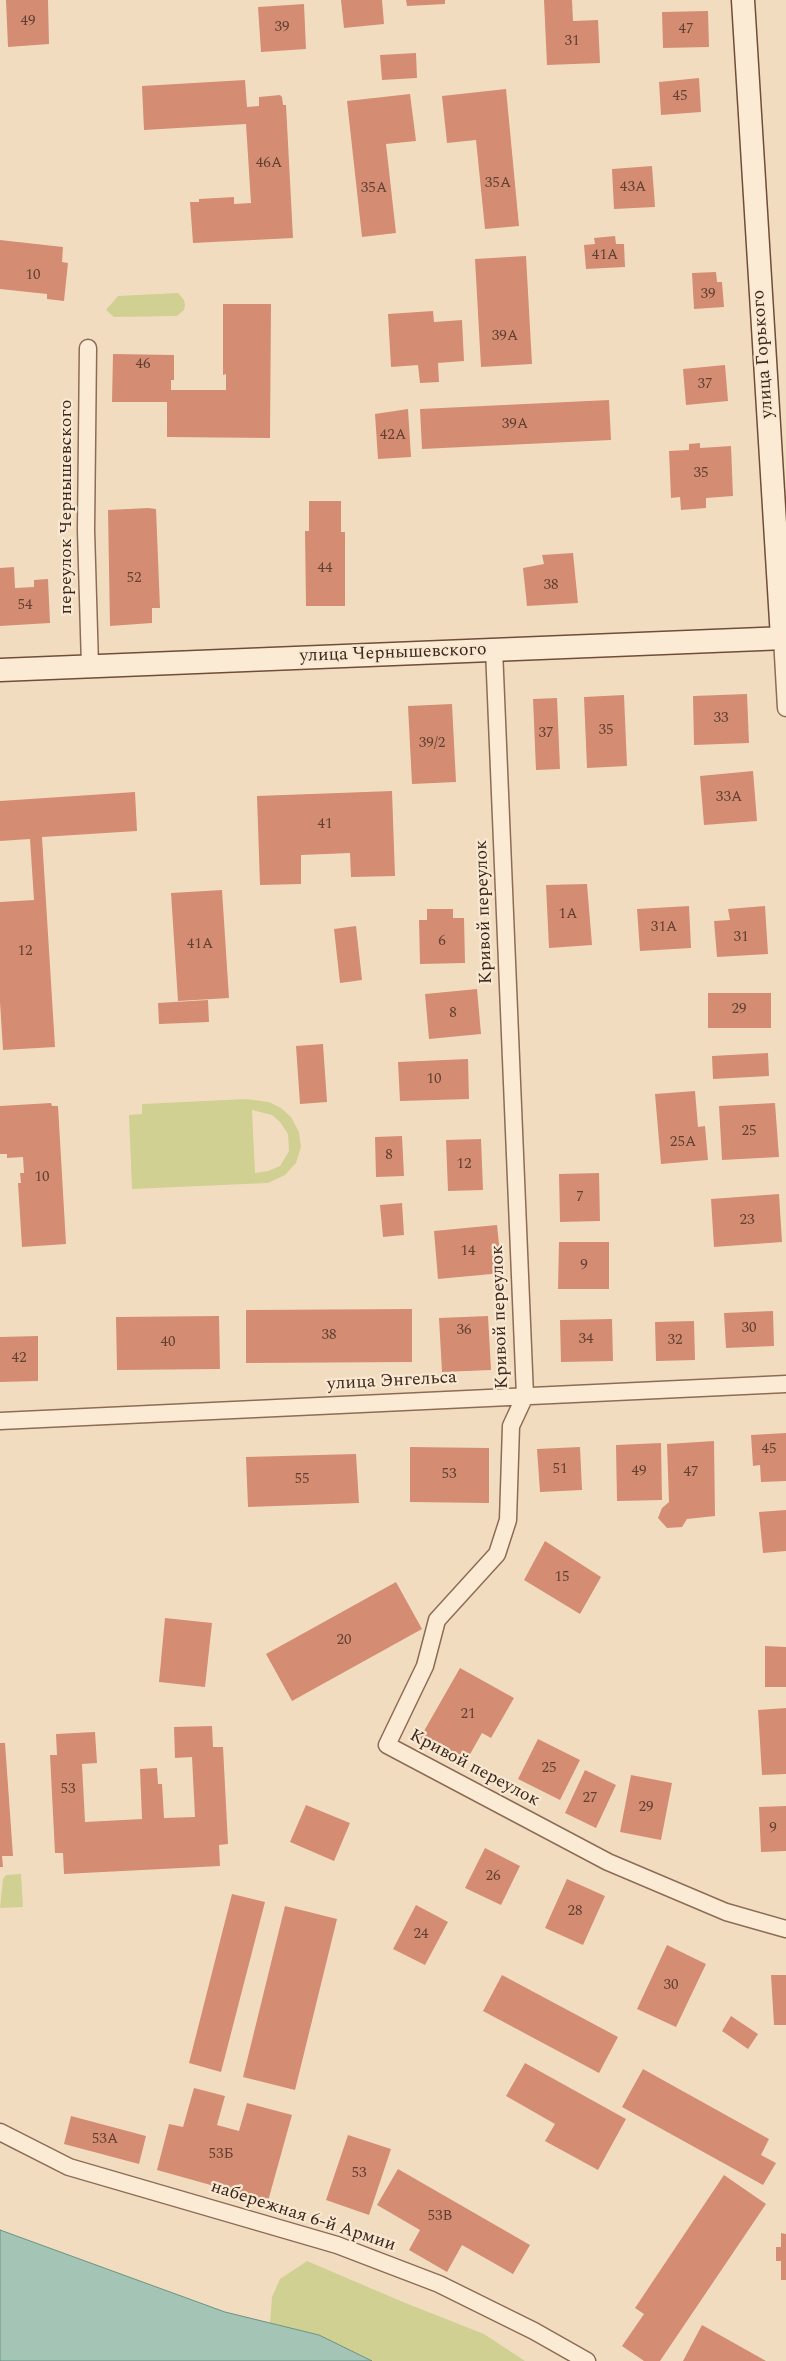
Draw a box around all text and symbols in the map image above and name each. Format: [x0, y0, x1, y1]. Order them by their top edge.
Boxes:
house number: 49 [21, 13, 35, 31]
house number: 39 [275, 19, 289, 37]
house number: 47 [679, 21, 693, 39]
house number: 31 [565, 33, 579, 51]
house number: 45 [673, 88, 687, 106]
house number: 46А [256, 155, 282, 173]
house number: 35А [485, 175, 511, 193]
house number: 43А [620, 179, 646, 197]
house number: 35А [361, 180, 387, 198]
house number: 41А [592, 247, 618, 265]
house number: 10 [26, 267, 40, 285]
house number: 39 [701, 286, 715, 304]
street label: улица Горького [749, 289, 779, 419]
house number: 39А [492, 328, 518, 346]
house number: 46 [136, 356, 150, 374]
house number: 37 [698, 376, 712, 394]
street label: переулок Чернышевского [56, 400, 78, 614]
house number: 39А [502, 416, 528, 434]
house number: 42А [380, 427, 406, 445]
house number: 35 [694, 465, 708, 483]
house number: 44 [318, 560, 332, 578]
house number: 52 [127, 570, 141, 588]
house number: 38 [544, 577, 558, 595]
house number: 54 [18, 597, 32, 615]
street label: улица Чернышевского [299, 640, 487, 668]
house number: 33 [714, 710, 728, 728]
house number: 35 [599, 722, 613, 740]
house number: 37 [539, 725, 553, 743]
house number: 39/2 [419, 735, 445, 753]
house number: 33А [716, 789, 742, 807]
house number: 41 [318, 816, 332, 834]
street label: Кривой переулок [472, 840, 498, 984]
house number: 1А [559, 906, 577, 924]
house number: 31А [651, 919, 677, 937]
house number: 31 [734, 929, 748, 947]
house number: 6 [438, 933, 446, 951]
house number: 41А [187, 936, 213, 954]
house number: 12 [18, 943, 32, 961]
house number: 29 [732, 1001, 746, 1019]
house number: 8 [449, 1005, 457, 1023]
house number: 10 [427, 1071, 441, 1089]
house number: 25 [742, 1123, 756, 1141]
house number: 25А [670, 1134, 696, 1152]
house number: 8 [385, 1147, 393, 1165]
house number: 12 [457, 1156, 471, 1174]
house number: 10 [35, 1169, 49, 1187]
house number: 7 [576, 1189, 584, 1207]
house number: 23 [740, 1212, 754, 1230]
house number: 14 [461, 1243, 475, 1261]
street label: Кривой переулок [488, 1245, 514, 1389]
house number: 9 [580, 1257, 588, 1275]
house number: 30 [742, 1320, 756, 1338]
house number: 36 [457, 1322, 471, 1340]
house number: 38 [322, 1327, 336, 1345]
house number: 34 [579, 1331, 593, 1349]
house number: 32 [668, 1332, 682, 1350]
house number: 40 [161, 1334, 175, 1352]
house number: 42 [12, 1350, 26, 1368]
street label: улица Энгельса [327, 1368, 457, 1396]
house number: 45 [762, 1441, 776, 1459]
house number: 51 [553, 1461, 567, 1479]
house number: 49 [632, 1463, 646, 1481]
house number: 47 [684, 1464, 698, 1482]
house number: 53 [442, 1466, 456, 1484]
house number: 55 [295, 1471, 309, 1489]
house number: 15 [555, 1569, 569, 1587]
house number: 20 [337, 1632, 351, 1650]
house number: 21 [461, 1706, 475, 1724]
street label: Кривой переулок [405, 1726, 543, 1812]
house number: 25 [542, 1760, 556, 1778]
house number: 53 [61, 1781, 75, 1799]
house number: 27 [583, 1790, 597, 1808]
house number: 29 [639, 1799, 653, 1817]
house number: 9 [769, 1820, 777, 1838]
house number: 26 [486, 1868, 500, 1886]
house number: 28 [568, 1903, 582, 1921]
house number: 24 [414, 1926, 428, 1944]
house number: 30 [664, 1977, 678, 1995]
house number: 53А [92, 2131, 118, 2149]
house number: 53Б [208, 2146, 234, 2164]
house number: 53 [352, 2165, 366, 2183]
street label: набережная 6-й Армии [208, 2177, 398, 2257]
house number: 53В [428, 2208, 452, 2226]

